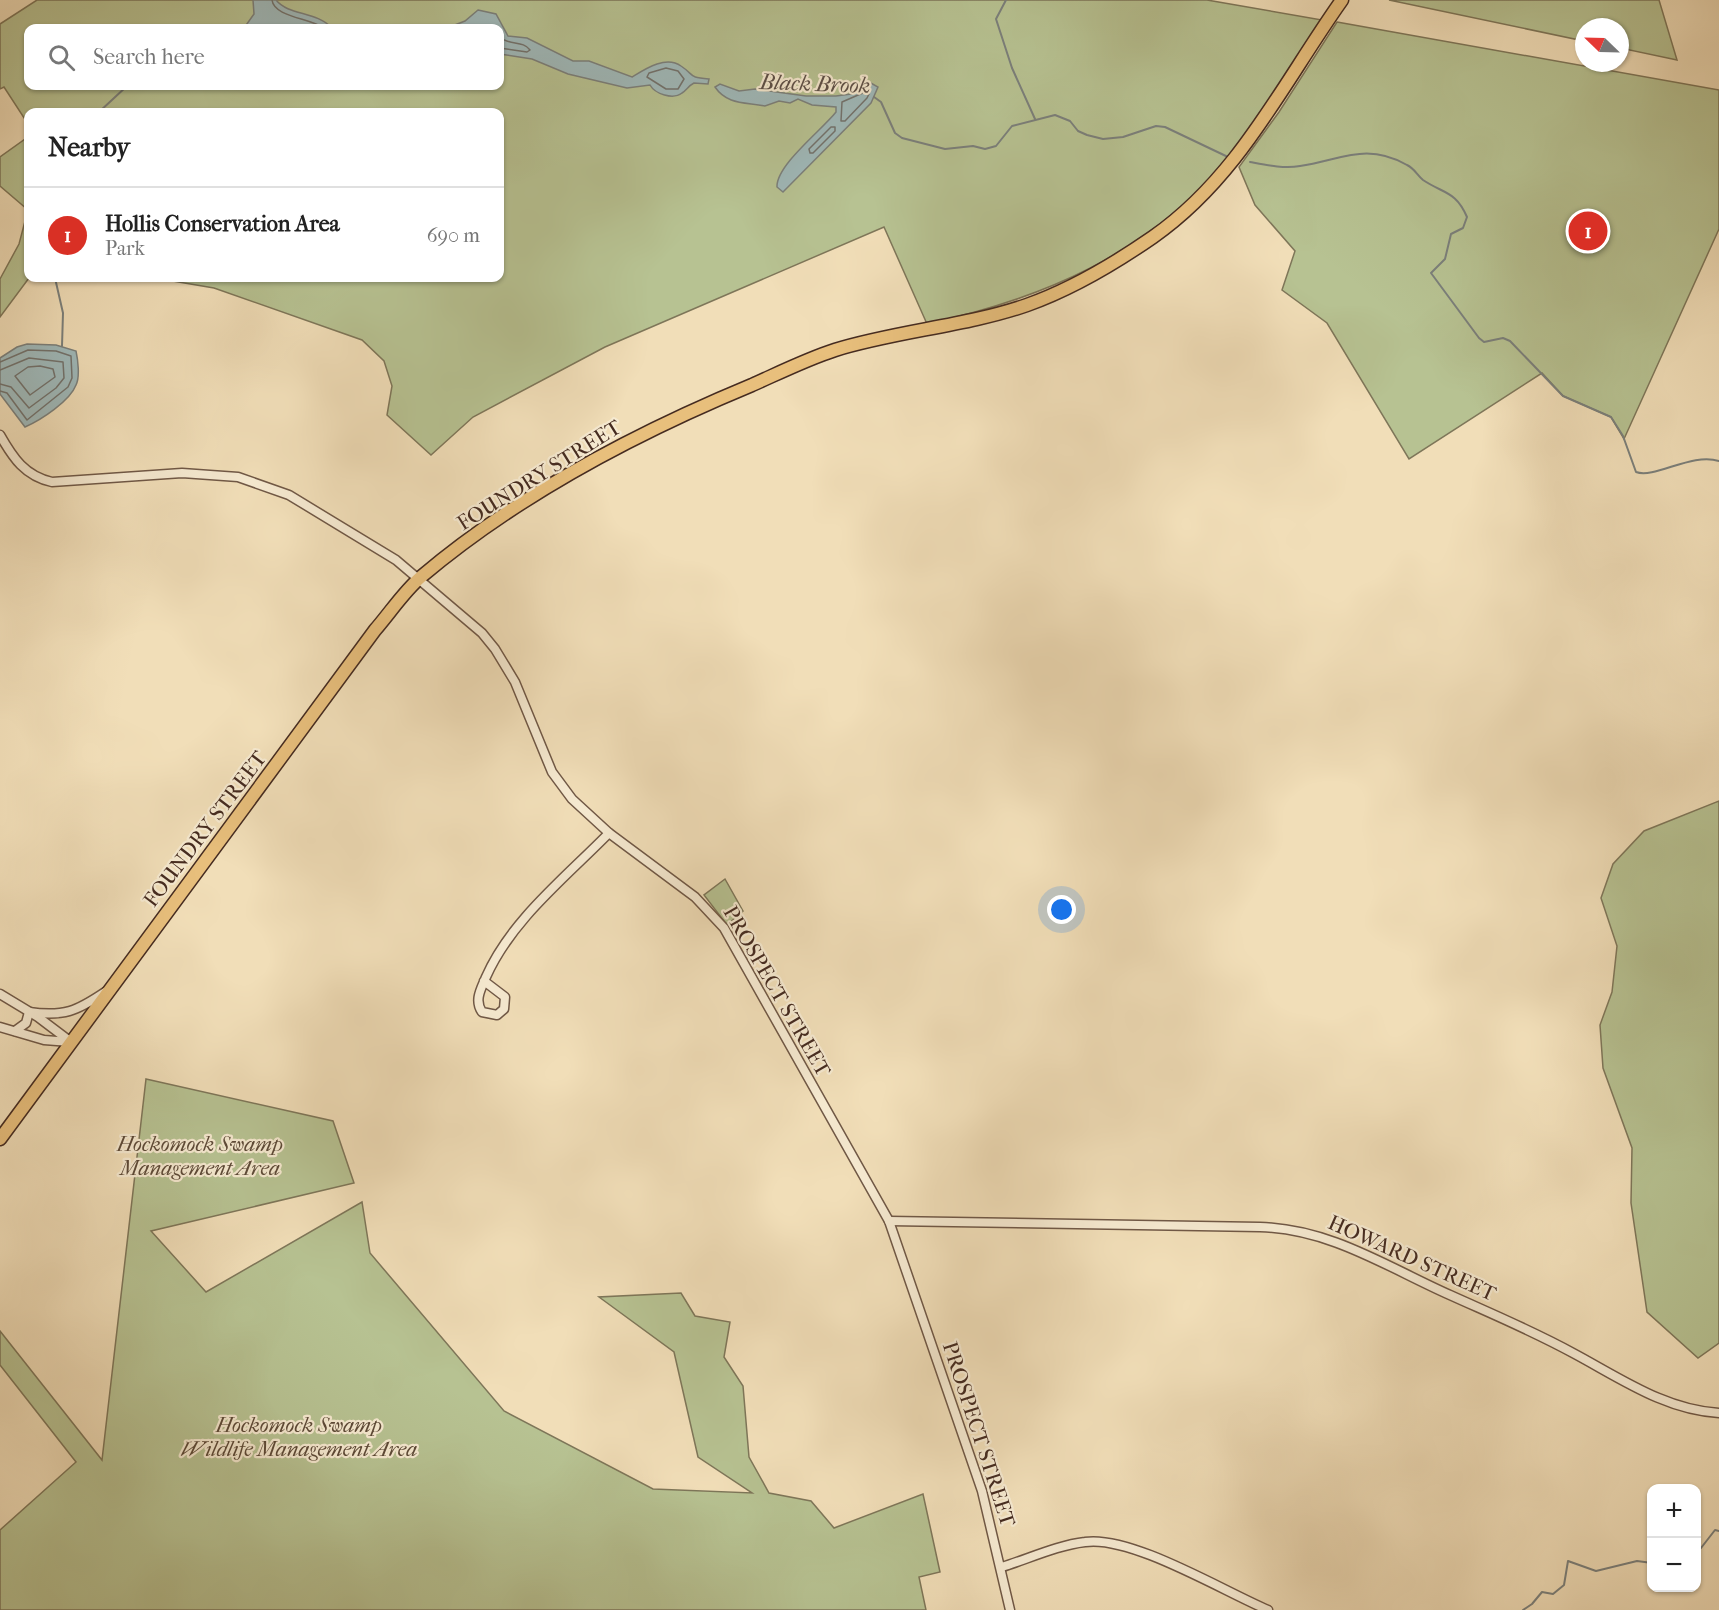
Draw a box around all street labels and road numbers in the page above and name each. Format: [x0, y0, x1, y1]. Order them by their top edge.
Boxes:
street label: FOUNDRY STREET [453, 414, 626, 535]
street label: FOUNDRY STREET [139, 746, 272, 912]
street label: PROSPECT STREET [718, 901, 836, 1081]
street label: HOWARD STREET [1324, 1210, 1500, 1306]
street label: PROSPECT STREET [938, 1339, 1020, 1530]

